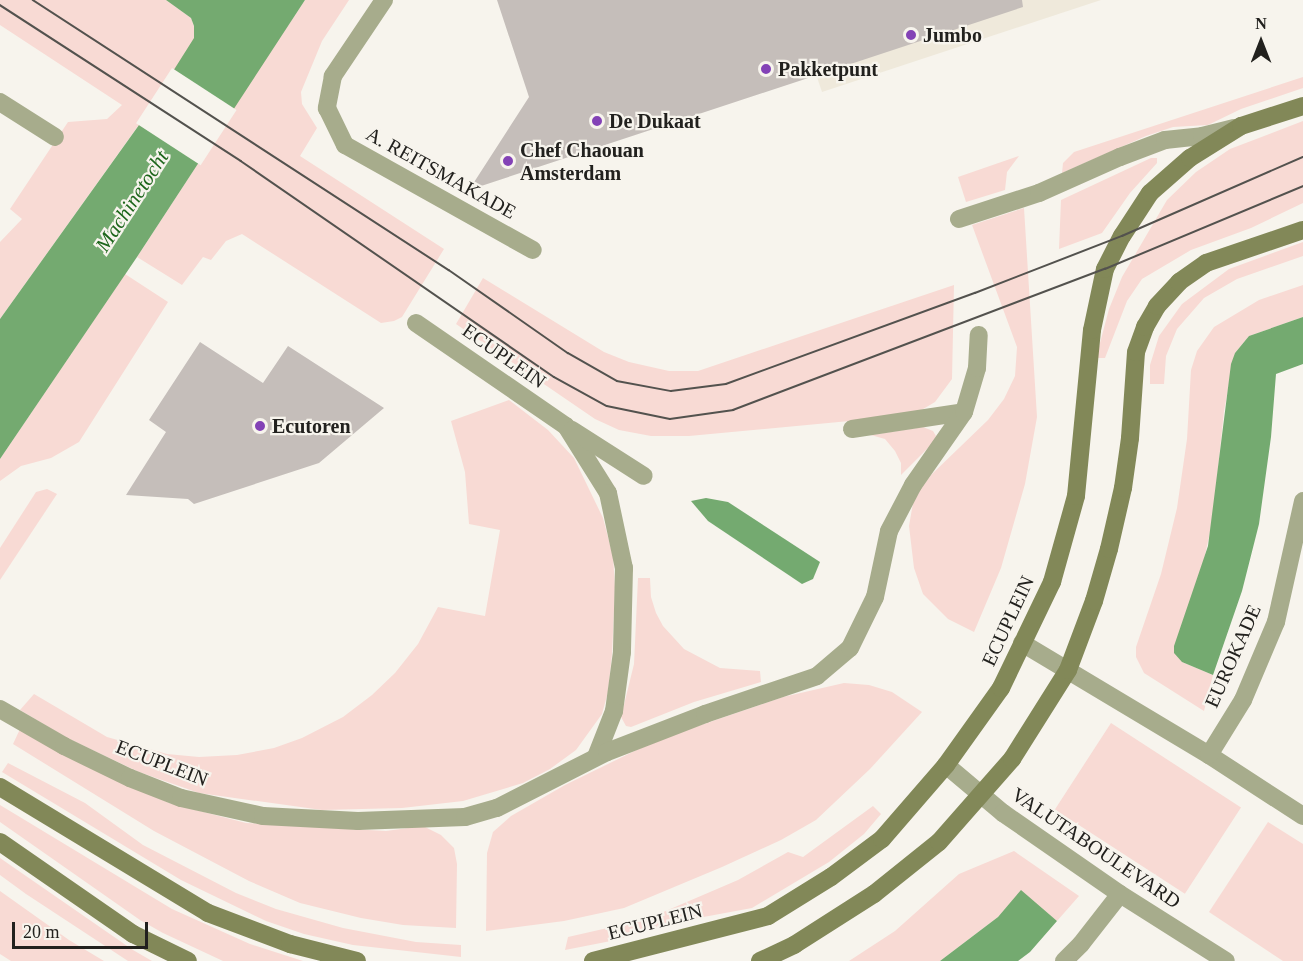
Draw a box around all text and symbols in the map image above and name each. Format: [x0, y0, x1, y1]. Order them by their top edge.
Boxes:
north arrow [1231, 12, 1291, 72]
text: N [1255, 15, 1267, 32]
place label: Jumbo [923, 23, 982, 47]
marker: Jumbo [904, 28, 918, 42]
place label: Pakketpunt [778, 57, 878, 81]
marker: Pakketpunt [759, 62, 773, 76]
place label: De Dukaat [609, 109, 701, 133]
marker: De Dukaat [590, 114, 604, 128]
street label: A. REITSMAKADE [362, 122, 520, 224]
place label: Chef Chaouan Amsterdam [520, 138, 644, 185]
water label: Machinetocht [90, 146, 174, 256]
marker: Chef Chaouan Amsterdam [501, 154, 515, 168]
street label: ECUPLEIN [458, 318, 550, 394]
place label: Ecutoren [272, 414, 351, 438]
marker: Ecutoren [253, 419, 267, 433]
street label: ECUPLEIN [977, 572, 1039, 670]
street label: EUROKADE [1200, 601, 1266, 711]
street label: ECUPLEIN [113, 734, 211, 792]
street label: VALUTABOULEVARD [1007, 782, 1185, 914]
street label: ECUPLEIN [605, 899, 705, 945]
scale bar [15, 910, 152, 948]
text: 20 m [23, 922, 60, 942]

